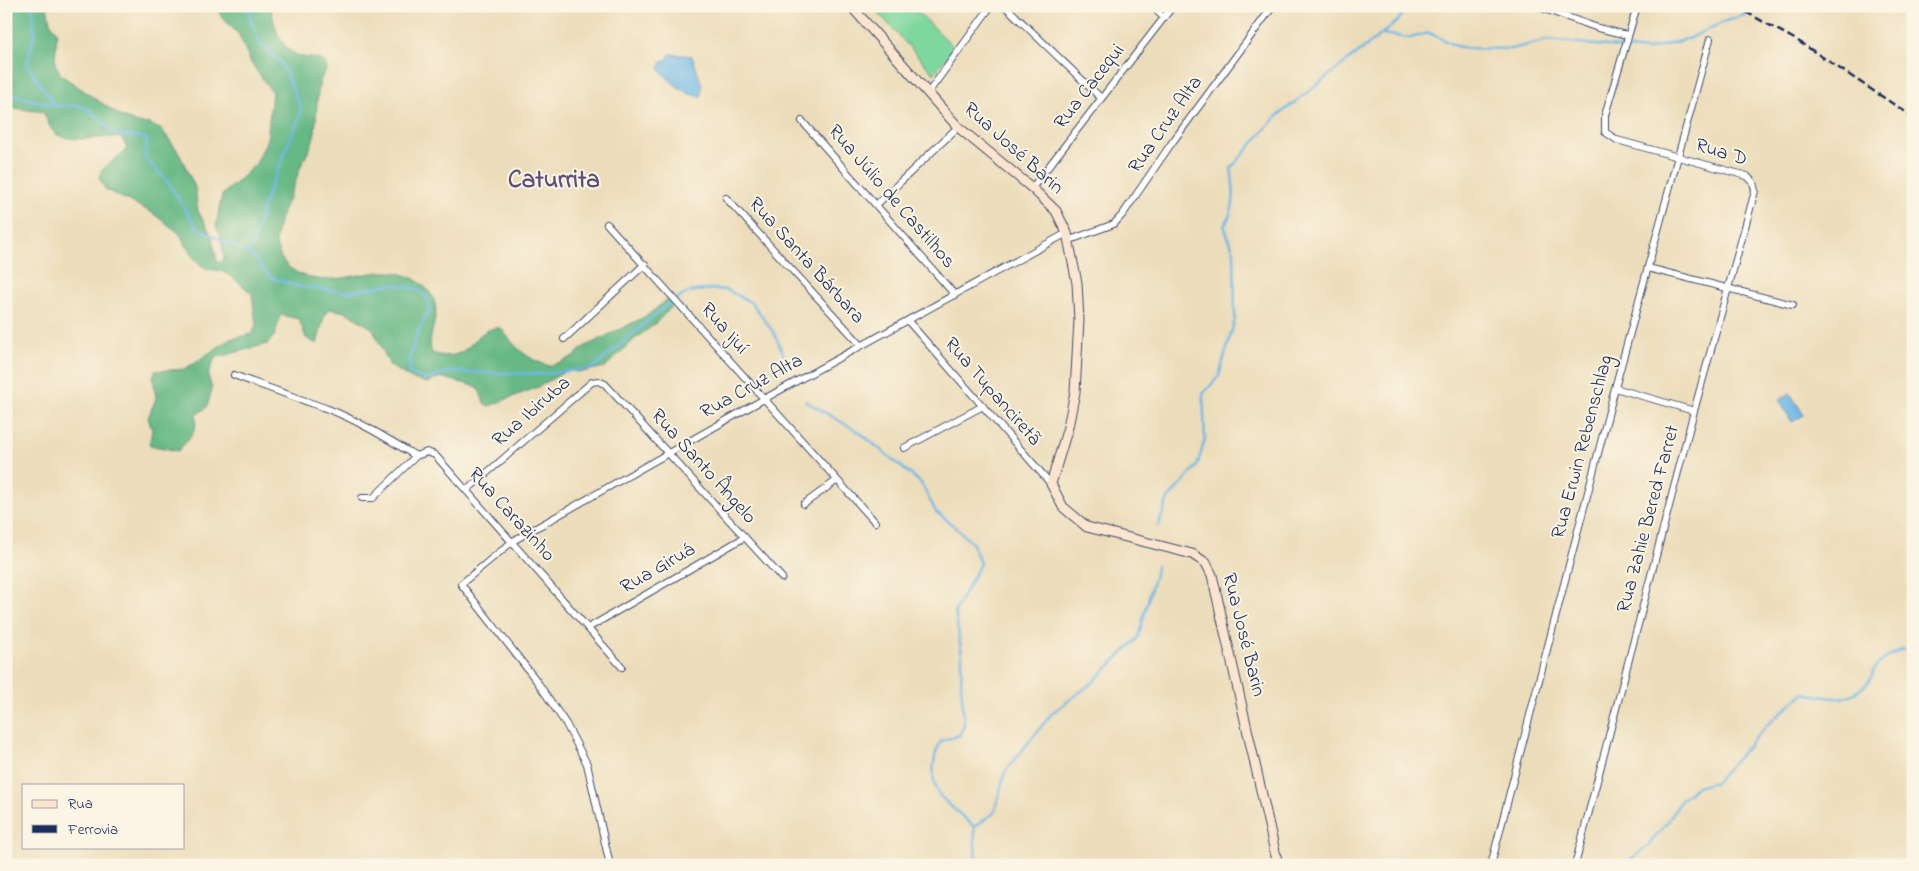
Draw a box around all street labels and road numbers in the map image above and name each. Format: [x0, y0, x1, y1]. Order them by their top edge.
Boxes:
street label: Rua Cacequi [1047, 38, 1133, 136]
street label: Rua Cruz Alta [1122, 70, 1210, 180]
street label: Rua José Barin [956, 96, 1070, 202]
street label: Rua Júlio de Castilhos [820, 119, 962, 275]
street label: Rua D [1691, 131, 1751, 175]
street label: Rua Santa Bárbara [741, 191, 871, 331]
street label: Rua Ijuí [693, 296, 755, 362]
street label: Rua Tupanciretã [936, 331, 1048, 453]
street label: Rua Cruz Alta [695, 347, 809, 427]
street label: Rua Erwin Rebenschlag [1545, 352, 1622, 542]
street label: Rua Ibiruba [486, 370, 578, 454]
street label: Rua Santo Ângelo [642, 403, 763, 532]
street label: Rua Zahie Bered Farret [1610, 422, 1688, 616]
street label: Rua Carazinho [460, 461, 562, 569]
street label: Rua Giruá [615, 536, 701, 602]
street label: Rua José Barin [1214, 570, 1272, 700]

